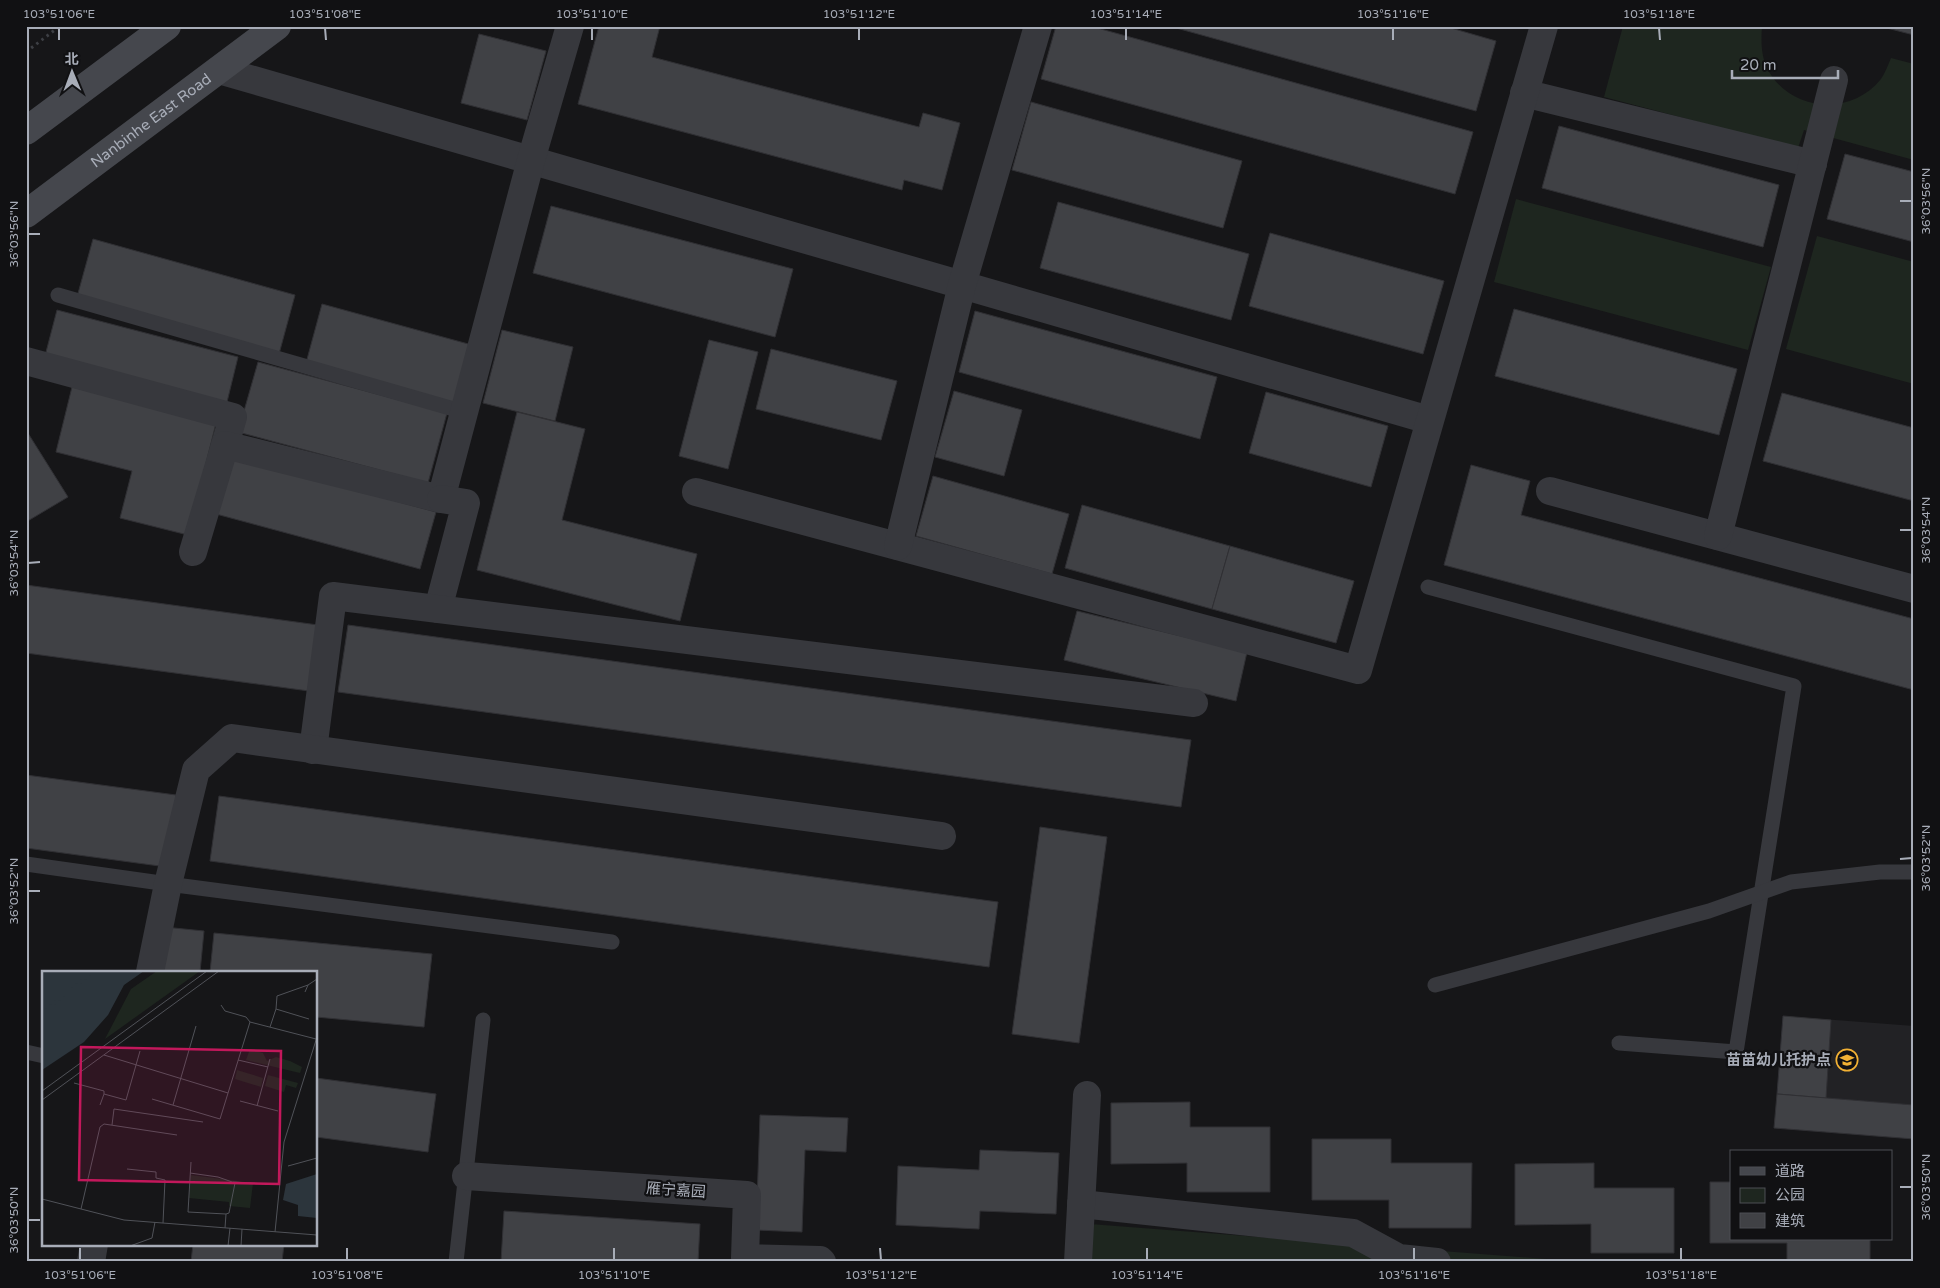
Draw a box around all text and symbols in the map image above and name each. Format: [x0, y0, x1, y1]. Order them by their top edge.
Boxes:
text: 103°51'06"E [23, 7, 96, 21]
text: 103°51'08"E [289, 7, 362, 21]
text: 103°51'10"E [556, 7, 629, 21]
text: 103°51'12"E [823, 7, 896, 21]
text: 103°51'14"E [1090, 7, 1163, 21]
text: 103°51'16"E [1357, 7, 1430, 21]
text: 103°51'18"E [1623, 7, 1696, 21]
north arrow [48, 48, 98, 98]
scale bar [1732, 48, 1839, 80]
text: 北 [65, 51, 79, 68]
text: 20 m [1740, 56, 1777, 74]
street label: Nanbinhe East Road [87, 70, 215, 171]
text: 36°03'56"N [1919, 168, 1933, 234]
text: 36°03'56"N [7, 201, 21, 267]
text: 36°03'54"N [1919, 497, 1933, 563]
text: 36°03'54"N [7, 530, 21, 596]
text: 36°03'52"N [1919, 825, 1933, 891]
text: 36°03'52"N [7, 858, 21, 924]
inset map [42, 971, 318, 1246]
school or university icon: 苗苗幼儿托护点 [1835, 1048, 1859, 1072]
place label: 苗苗幼儿托护点 [1726, 1051, 1831, 1069]
legend [1730, 1150, 1892, 1240]
text: 36°03'50"N [1919, 1154, 1933, 1220]
text: 道路 [1775, 1162, 1805, 1180]
street label: 雁宁嘉园 [645, 1179, 707, 1201]
text: 公园 [1775, 1186, 1805, 1204]
text: 36°03'50"N [7, 1187, 21, 1253]
text: 建筑 [1775, 1212, 1805, 1230]
text: 103°51'06"E [44, 1268, 117, 1282]
text: 103°51'08"E [311, 1268, 384, 1282]
text: 103°51'10"E [578, 1268, 651, 1282]
text: 103°51'12"E [845, 1268, 918, 1282]
text: 103°51'14"E [1111, 1268, 1184, 1282]
text: 103°51'16"E [1378, 1268, 1451, 1282]
text: 103°51'18"E [1645, 1268, 1718, 1282]

